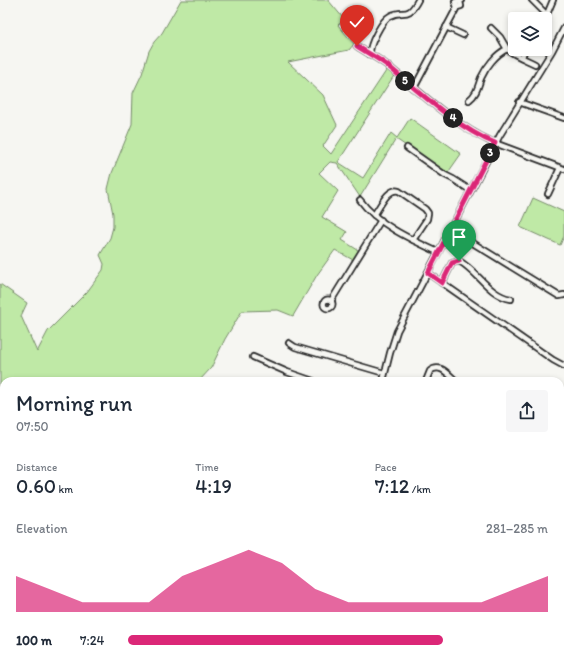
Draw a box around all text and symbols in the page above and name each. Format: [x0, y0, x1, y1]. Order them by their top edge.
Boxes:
pin [340, 5, 374, 46]
icon: check [346, 11, 368, 33]
map controls [508, 12, 552, 56]
button: layers [508, 12, 552, 56]
pin: 5 [395, 71, 415, 91]
text: 5 [402, 74, 408, 87]
pin: 4 [443, 108, 463, 128]
text: 4 [450, 111, 456, 124]
pin: 3 [480, 143, 500, 163]
text: 3 [487, 146, 493, 159]
pin [442, 220, 476, 261]
icon: arrive [448, 226, 470, 248]
text: Morning run [16, 390, 132, 417]
button: share [506, 390, 548, 432]
text: 07:50 [16, 419, 48, 434]
text: Distance [16, 461, 57, 474]
text: Time [195, 461, 219, 474]
text: Pace [375, 461, 397, 474]
text: 0.60 [16, 474, 56, 498]
text: 4:19 [195, 474, 232, 498]
text: 7:12 [375, 474, 409, 498]
text: km [56, 483, 73, 496]
text: /km [409, 483, 431, 496]
text: Elevation [16, 521, 68, 536]
text: 281–285 m [486, 521, 548, 536]
text: 100 m [16, 633, 52, 648]
text: 7:24 [80, 633, 104, 648]

